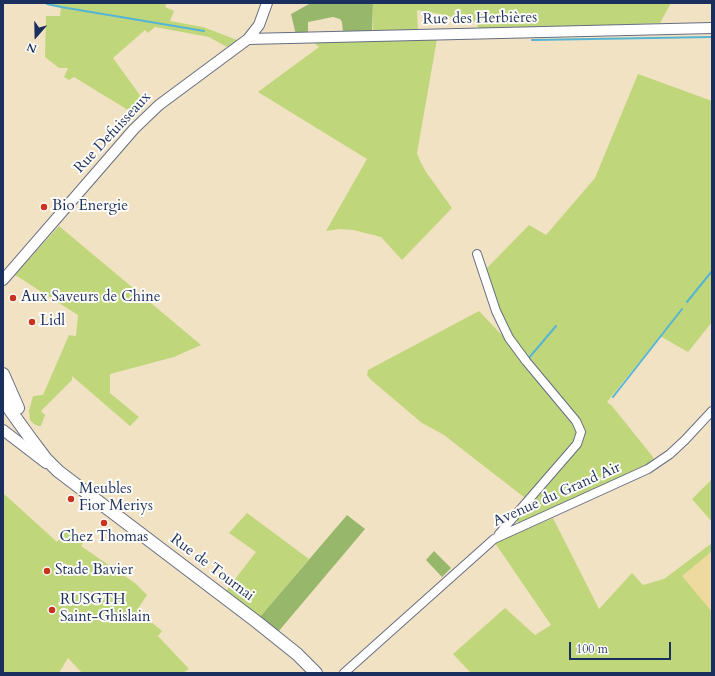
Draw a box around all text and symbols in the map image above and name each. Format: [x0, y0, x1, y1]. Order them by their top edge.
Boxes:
street label: Rue des Herbières [423, 9, 537, 29]
north arrow [16, 16, 56, 56]
text: N [25, 39, 39, 56]
street label: Rue Defuisseaux [71, 89, 155, 177]
place label: Bio Energie [52, 198, 128, 216]
marker: Bio Energie [39, 202, 49, 212]
place label: Aux Saveurs de Chine [21, 289, 161, 307]
marker: Aux Saveurs de Chine [8, 293, 18, 303]
place label: Lidl [40, 313, 65, 331]
marker: Lidl [27, 317, 37, 327]
street label: Avenue du Grand Air [490, 459, 624, 531]
place label: Meubles Fior Meriys [79, 481, 153, 516]
marker: Meubles Fior Meriys [66, 494, 76, 504]
marker: Chez Thomas [99, 518, 109, 528]
place label: Chez Thomas [60, 529, 148, 547]
street label: Rue de Tournai [167, 531, 257, 605]
place label: Stade Bavier [55, 562, 133, 580]
marker: Stade Bavier [42, 566, 52, 576]
place label: RUSGTH Saint-Ghislain [60, 592, 151, 627]
marker: RUSGTH Saint-Ghislain [47, 605, 57, 615]
scale bar [571, 634, 673, 660]
text: 100 m [576, 641, 608, 657]

